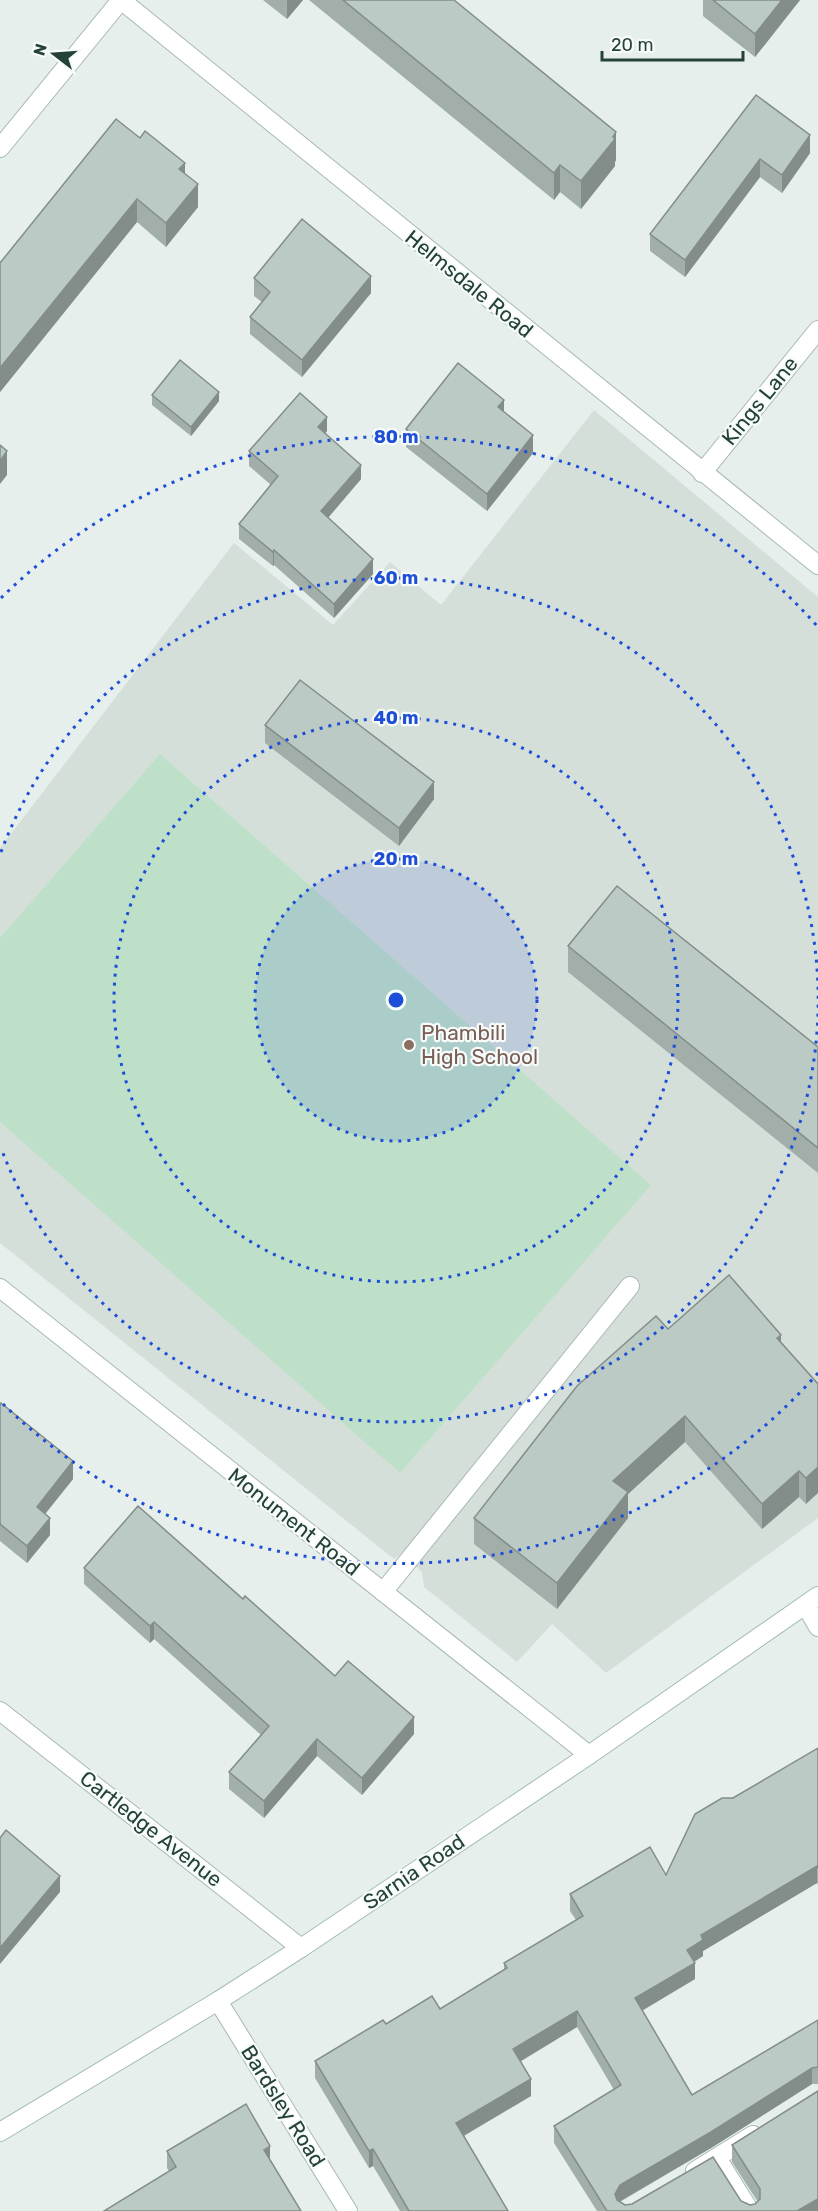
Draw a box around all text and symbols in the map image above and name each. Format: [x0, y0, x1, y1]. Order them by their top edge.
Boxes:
north arrow [24, 24, 84, 84]
scale bar [602, 24, 743, 62]
text: 20 m [611, 34, 653, 56]
text: N [29, 41, 51, 58]
street label: Helmsdale Road [400, 224, 538, 343]
street label: Kings Lane [716, 351, 803, 450]
text: 80 m [374, 426, 418, 448]
text: 60 m [374, 567, 418, 589]
text: 40 m [374, 707, 418, 729]
text: 20 m [374, 848, 418, 870]
centre of rings [386, 990, 406, 1010]
place label: Phambili High School [421, 1020, 538, 1069]
marker: Phambili High School [402, 1038, 416, 1052]
street label: Monument Road [223, 1462, 365, 1581]
street label: Cartledge Avenue [75, 1765, 227, 1892]
street label: Sarnia Road [358, 1829, 469, 1915]
street label: Bardsley Road [236, 2040, 331, 2171]

